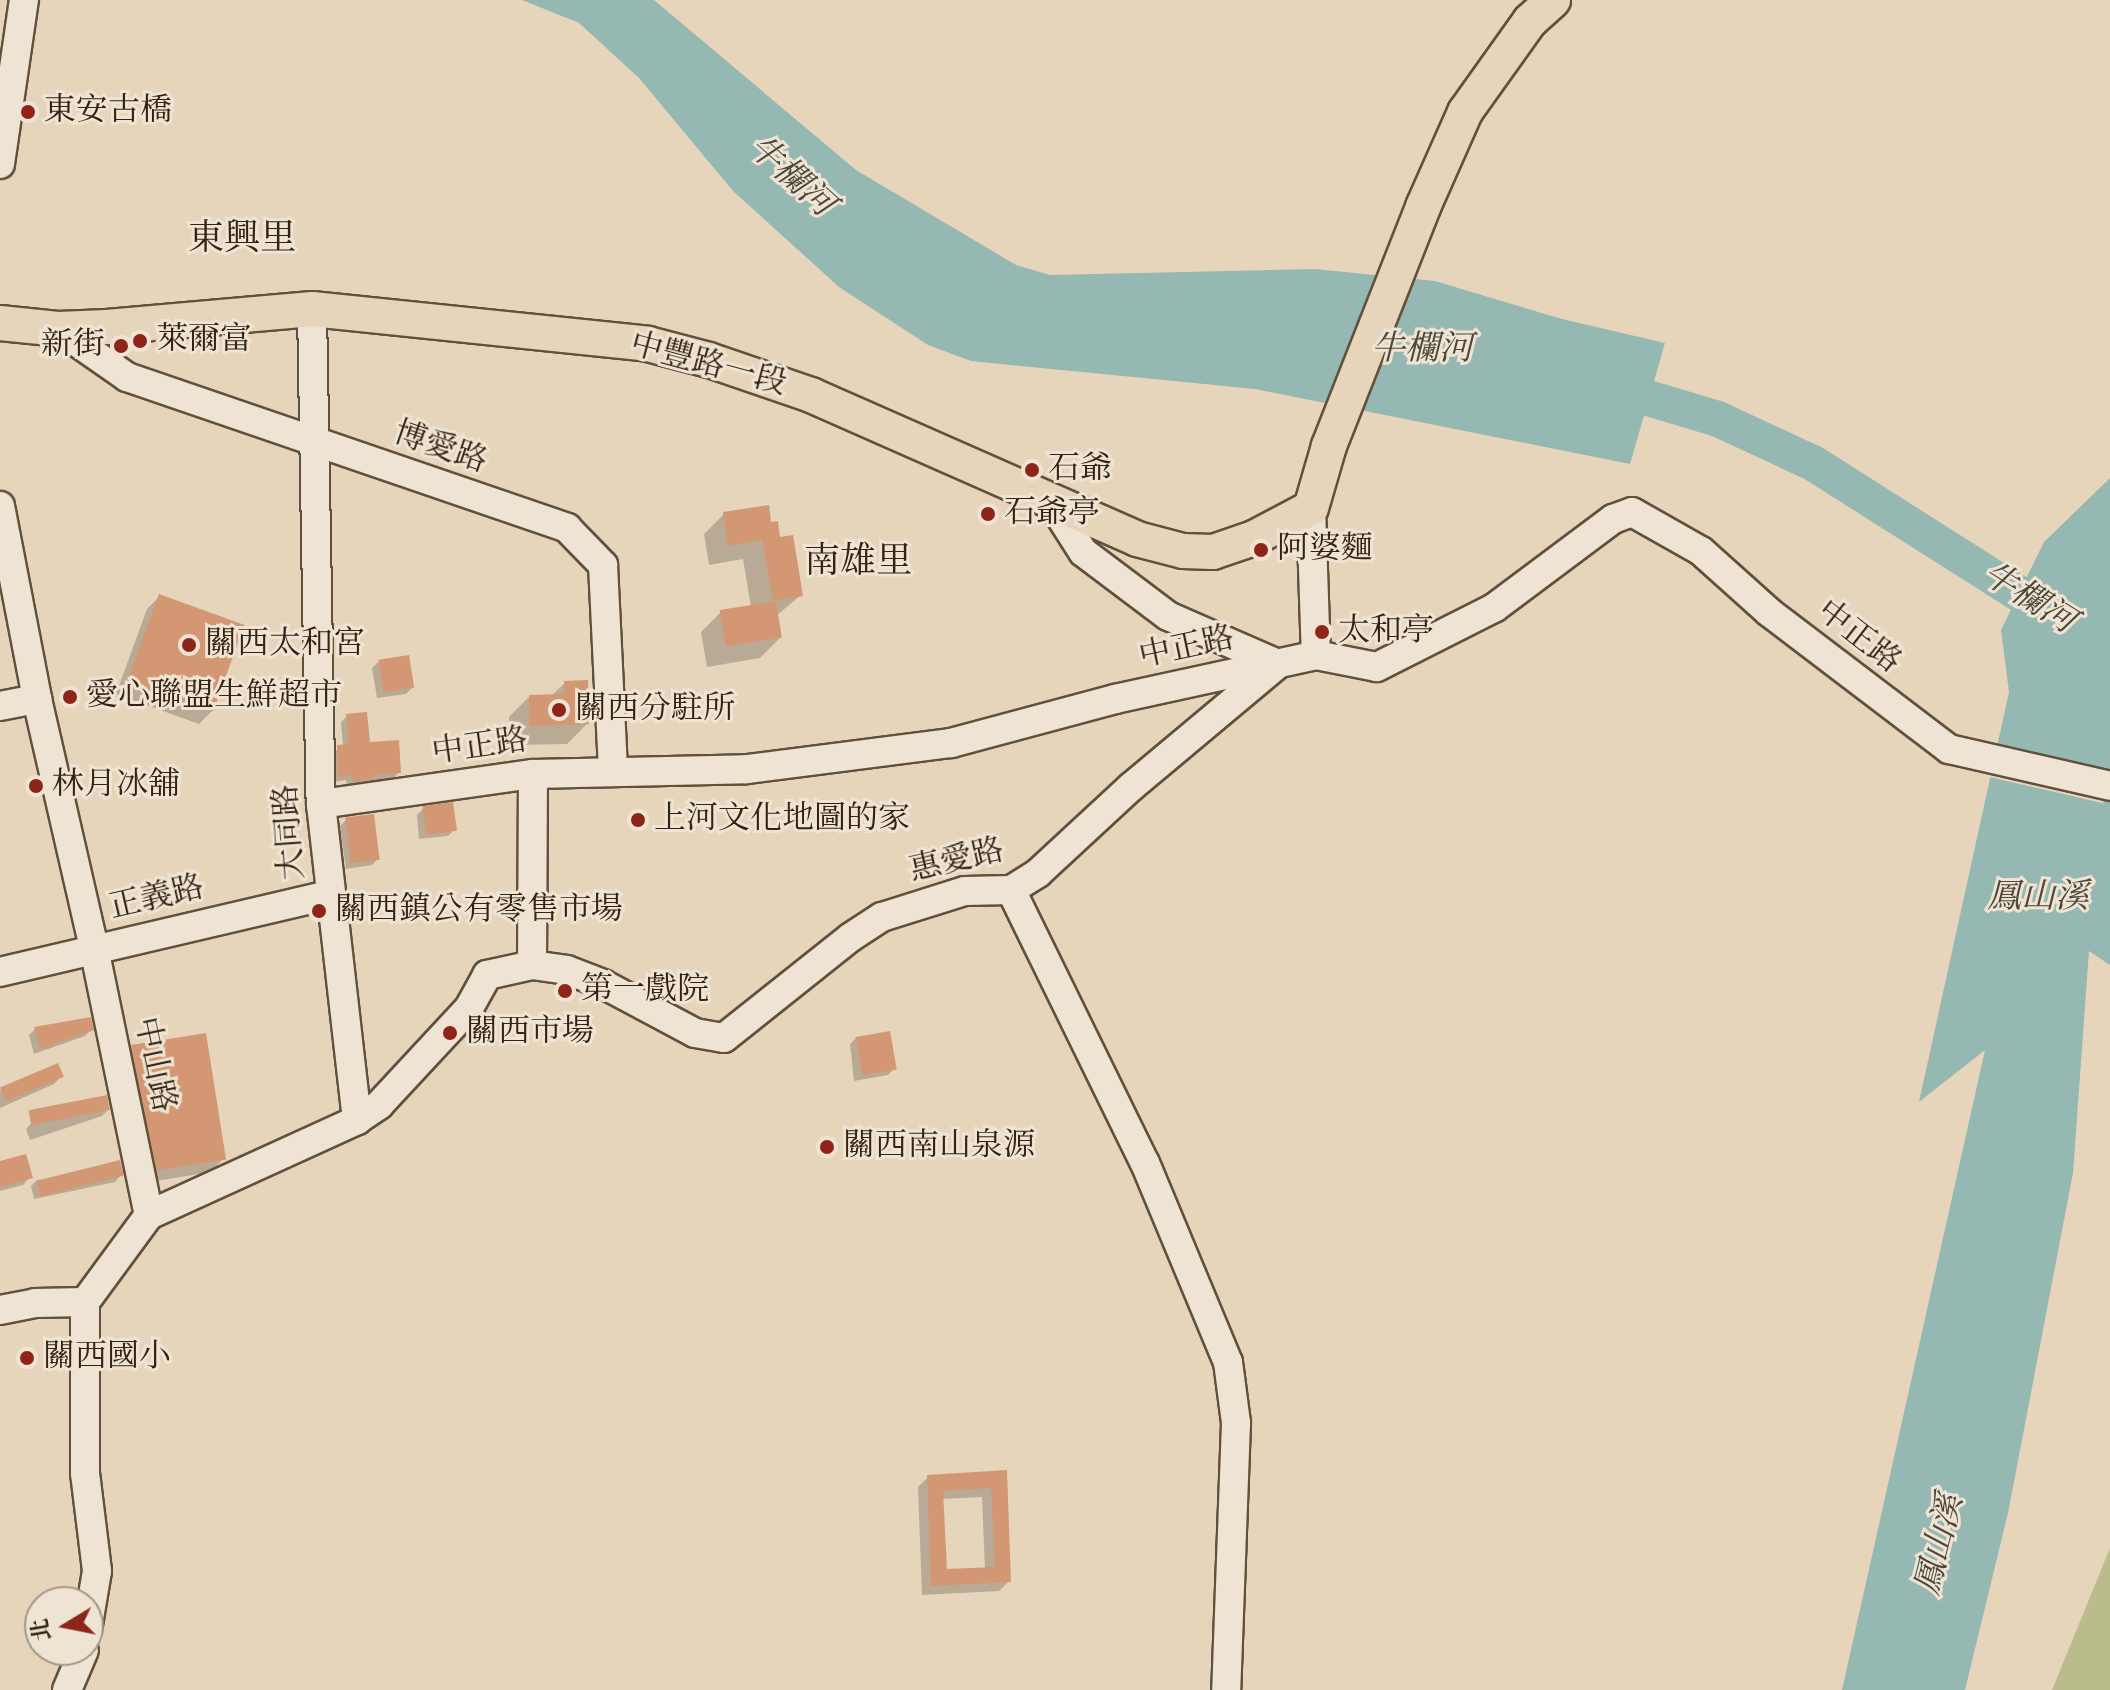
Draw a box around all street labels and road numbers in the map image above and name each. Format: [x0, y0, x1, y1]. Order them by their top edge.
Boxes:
street label: 中豐路一段 [626, 327, 790, 405]
street label: 博愛路 [388, 415, 492, 483]
street label: 中正路 [1808, 593, 1908, 683]
street label: 中正路 [1136, 620, 1238, 678]
street label: 中正路 [430, 722, 530, 774]
street label: 大同路 [268, 783, 314, 881]
street label: 惠愛路 [906, 832, 1008, 892]
street label: 正義路 [106, 869, 208, 929]
street label: 中山路 [124, 1014, 182, 1116]

